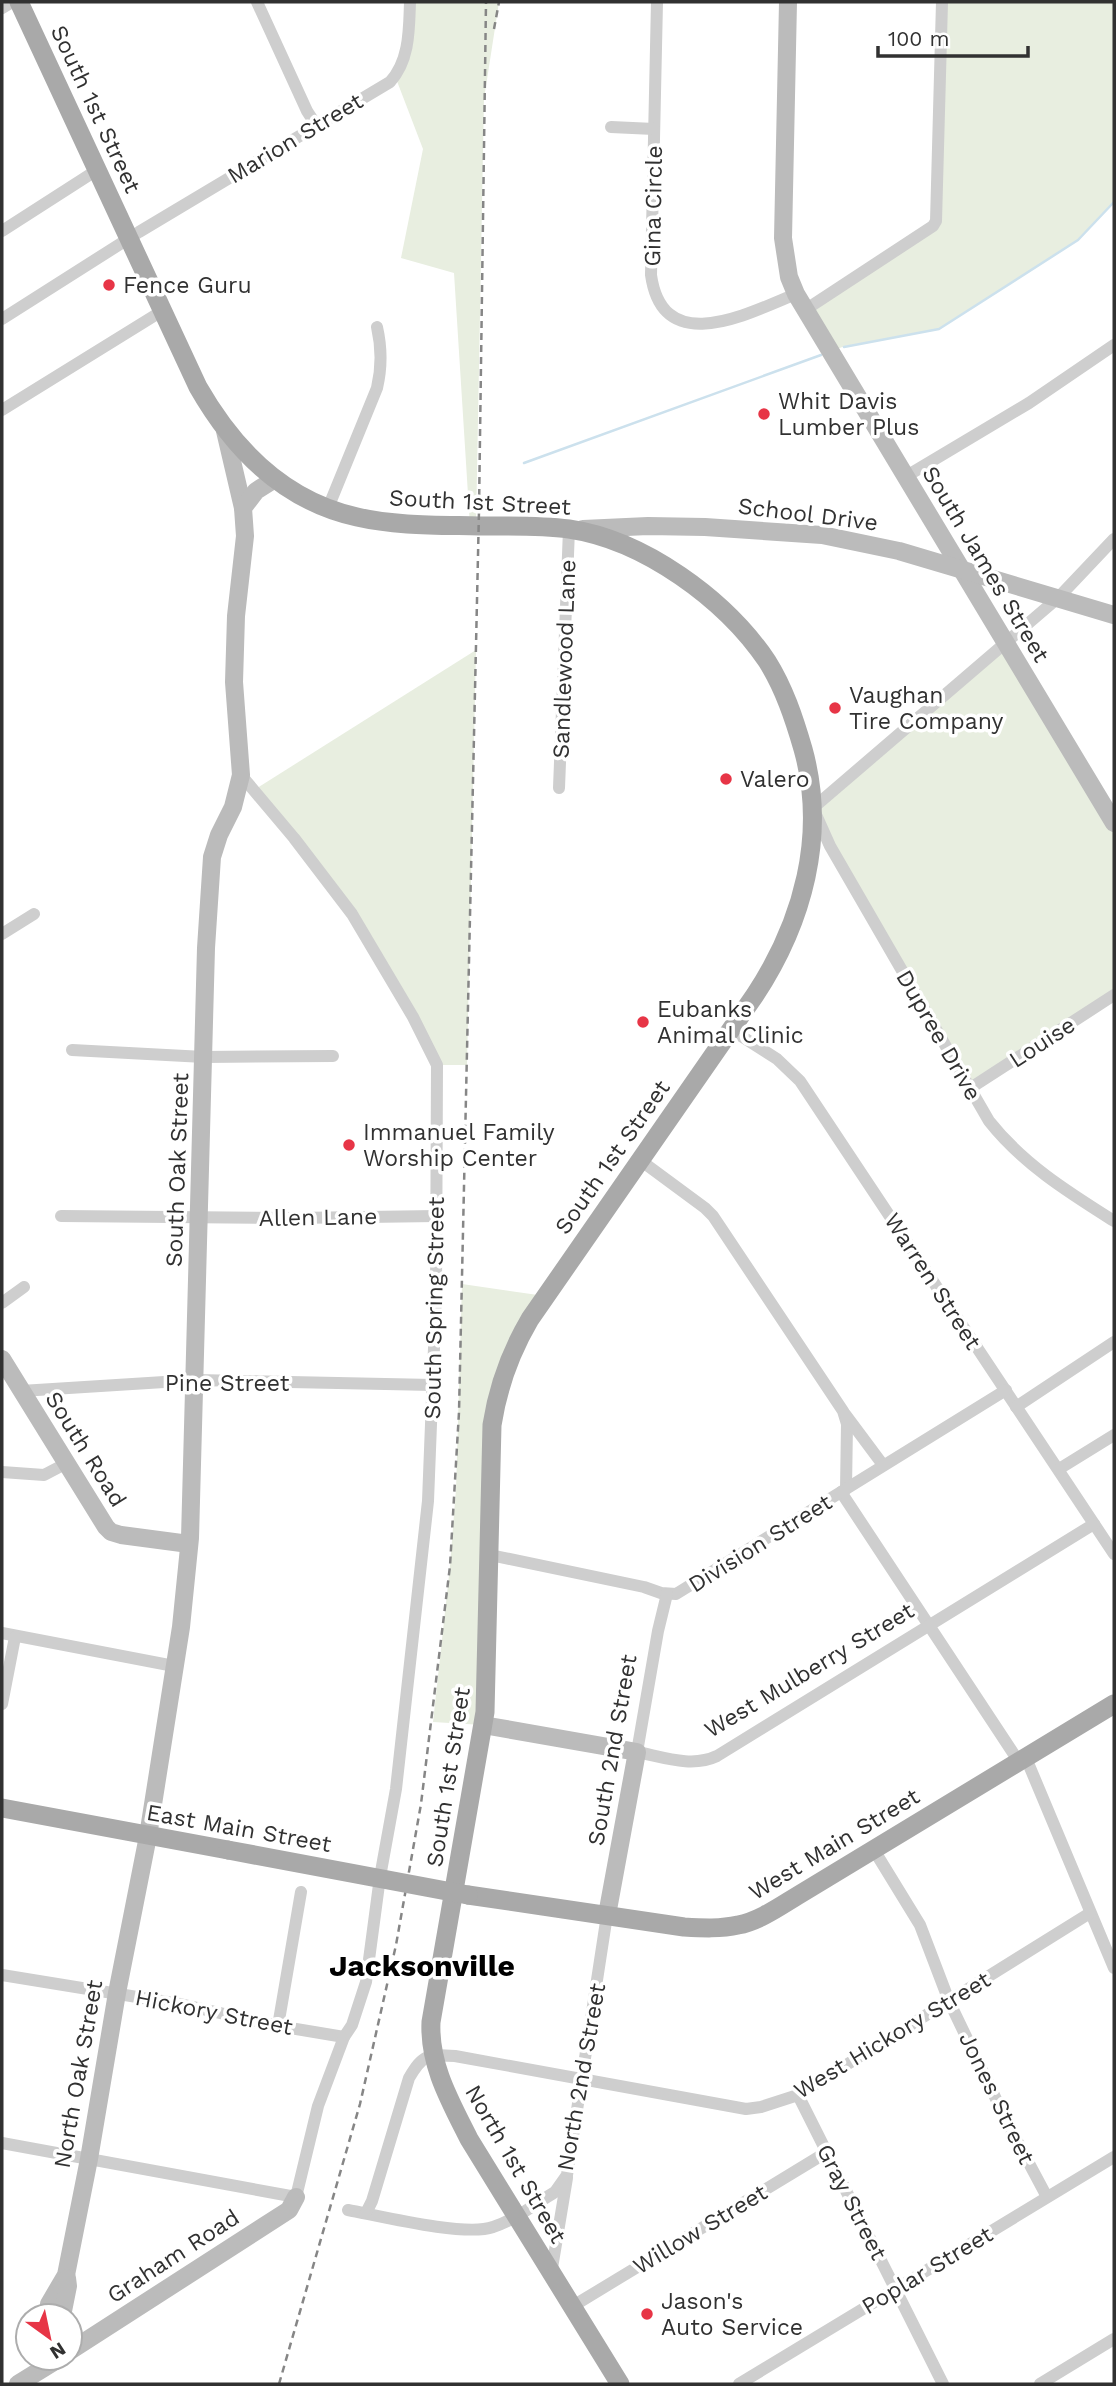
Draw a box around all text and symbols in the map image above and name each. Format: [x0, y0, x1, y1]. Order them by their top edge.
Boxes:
scale bar [878, 14, 1028, 58]
street label: South 1st Street [45, 21, 146, 198]
text: 100 m [888, 26, 950, 51]
street label: Marion Street [223, 87, 368, 189]
street label: Gina Circle [639, 145, 668, 267]
place label: Fence Guru [123, 272, 252, 299]
marker: Fence Guru [101, 277, 117, 293]
place label: Whit Davis Lumber Plus [778, 388, 919, 441]
marker: Whit Davis Lumber Plus [756, 406, 772, 422]
street label: South James Street [916, 461, 1055, 667]
street label: South 1st Street [388, 484, 572, 521]
street label: School Drive [736, 493, 879, 536]
street label: Sandlewood Lane [548, 559, 581, 759]
place label: Vaughan Tire Company [849, 682, 1004, 735]
marker: Vaughan Tire Company [827, 700, 843, 716]
place label: Valero [740, 766, 810, 793]
marker: Valero [718, 771, 734, 787]
street label: Dupree Drive [890, 965, 987, 1105]
place label: Eubanks Animal Clinic [657, 996, 804, 1049]
street label: Louise [1004, 1011, 1080, 1074]
marker: Eubanks Animal Clinic [635, 1014, 651, 1030]
street label: South Oak Street [161, 1072, 194, 1268]
street label: South 1st Street [549, 1075, 676, 1239]
place label: Immanuel Family Worship Center [363, 1119, 555, 1172]
marker: Immanuel Family Worship Center [341, 1137, 357, 1153]
street label: South Spring Street [419, 1196, 450, 1420]
street label: Allen Lane [258, 1203, 378, 1232]
street label: Warren Street [878, 1208, 987, 1355]
street label: Pine Street [165, 1370, 290, 1397]
street label: South Road [40, 1387, 132, 1512]
street label: Division Street [684, 1488, 837, 1598]
street label: West Mulberry Street [700, 1597, 919, 1744]
street label: South 2nd Street [582, 1652, 643, 1848]
street label: South 1st Street [421, 1685, 476, 1869]
street label: West Main Street [744, 1783, 925, 1906]
street label: East Main Street [144, 1799, 334, 1858]
district label: Jacksonville [329, 1948, 515, 1983]
street label: West Hickory Street [789, 1966, 996, 2105]
street label: North Oak Street [49, 1977, 108, 2170]
street label: North 2nd Street [552, 1981, 611, 2173]
street label: Hickory Street [133, 1984, 295, 2041]
street label: Jones Street [953, 2028, 1040, 2169]
street label: North 1st Street [459, 2080, 572, 2248]
street label: Gray Street [811, 2140, 892, 2265]
street label: Willow Street [628, 2179, 772, 2280]
street label: Graham Road [102, 2204, 244, 2309]
street label: Poplar Street [857, 2221, 998, 2320]
place label: Jason's Auto Service [661, 2288, 803, 2341]
north arrow [14, 2302, 84, 2372]
marker: Jason's Auto Service [639, 2306, 655, 2322]
text: N [46, 2337, 70, 2364]

